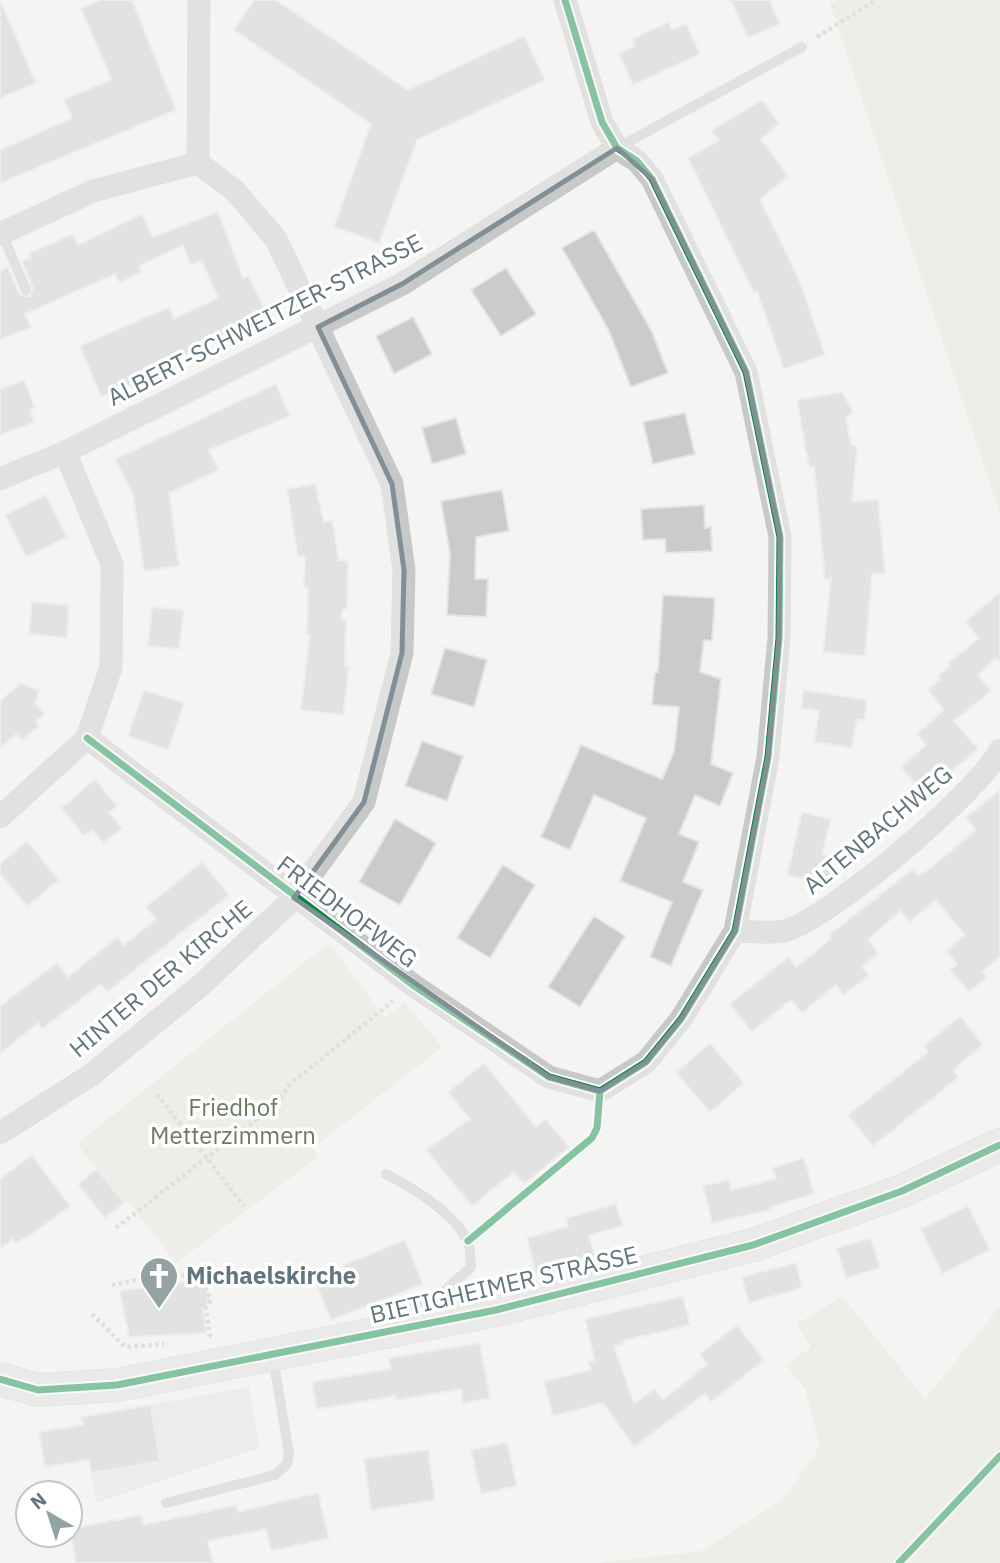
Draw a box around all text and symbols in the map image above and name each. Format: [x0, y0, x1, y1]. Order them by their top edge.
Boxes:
street label: ALBERT-SCHWEITZER-STRASSE [102, 225, 428, 413]
street label: ALTENBACHWEG [796, 758, 958, 901]
street label: FRIEDHOFWEG [271, 848, 424, 975]
street label: HINTER DER KIRCHE [62, 892, 258, 1064]
park label: Friedhof Metterzimmern [150, 1091, 316, 1151]
street label: BIETIGHEIMER STRASSE [367, 1238, 641, 1330]
church icon: Michaelskirche [138, 1255, 180, 1310]
place label: Michaelskirche [186, 1259, 356, 1291]
north arrow [14, 1479, 84, 1549]
text: N [25, 1487, 51, 1514]

